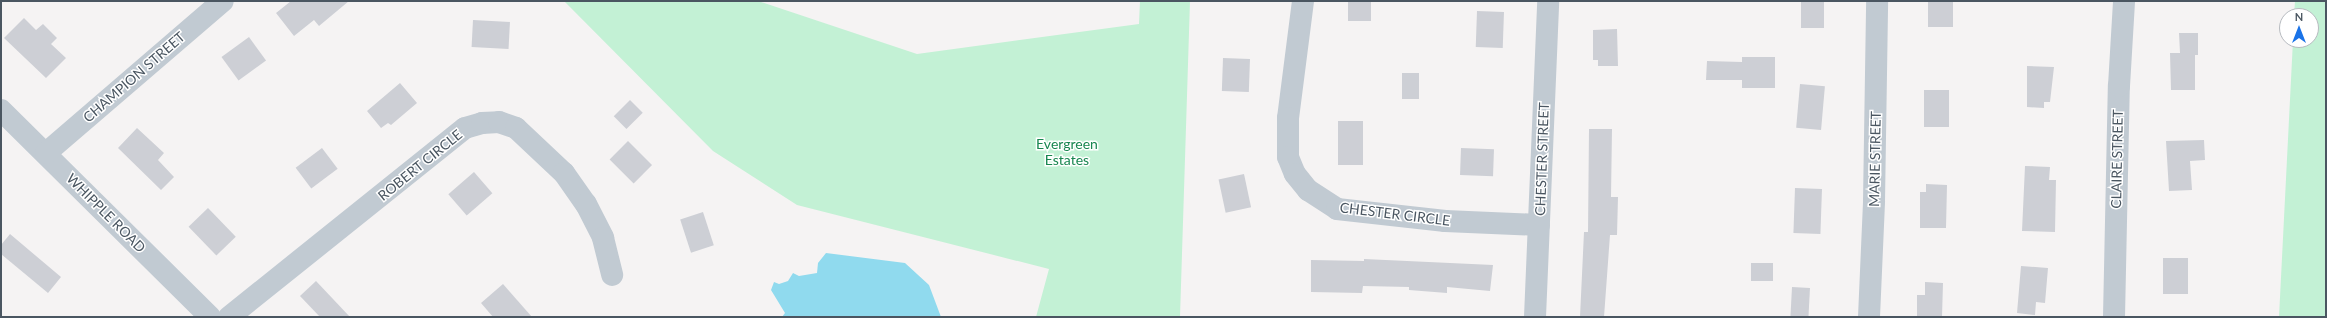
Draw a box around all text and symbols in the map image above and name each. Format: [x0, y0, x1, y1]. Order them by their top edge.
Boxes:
north arrow [2279, 8, 2319, 48]
text: N [2295, 10, 2303, 23]
street label: CHAMPION STREET [80, 28, 188, 126]
street label: CHESTER STREET [1532, 102, 1552, 216]
street label: CLAIRE STREET [2108, 109, 2126, 209]
street label: MARIE STREET [1866, 111, 1884, 207]
street label: ROBERT CIRCLE [374, 126, 466, 204]
park label: Evergreen Estates [1036, 136, 1098, 168]
street label: WHIPPLE ROAD [63, 170, 149, 256]
street label: CHESTER CIRCLE [1339, 199, 1451, 229]

